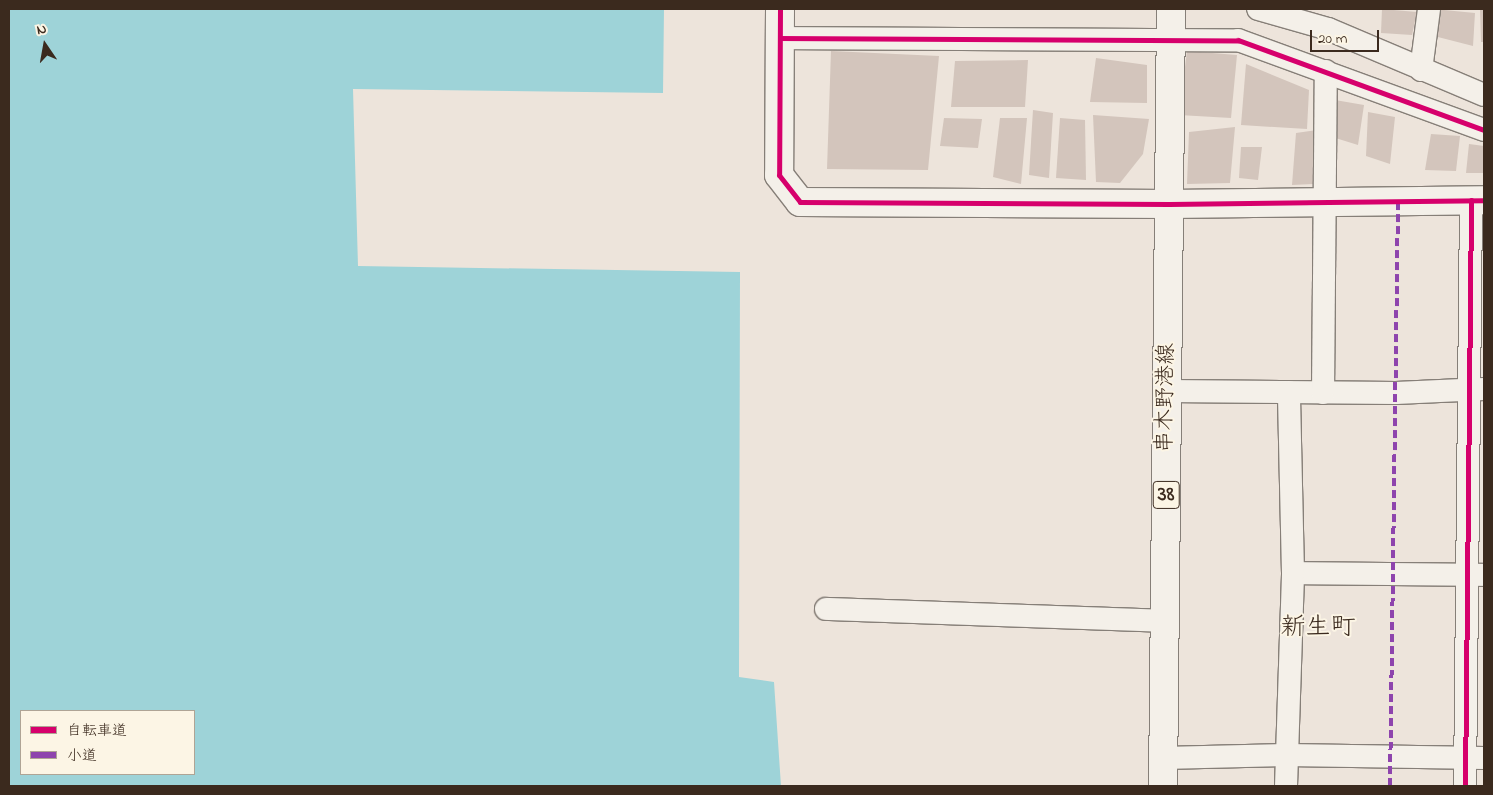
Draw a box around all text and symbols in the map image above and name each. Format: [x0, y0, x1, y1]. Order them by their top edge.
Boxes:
text: N [35, 19, 49, 41]
north arrow [20, 20, 70, 70]
scale bar [1313, 20, 1382, 52]
text: 20 m [1318, 28, 1347, 50]
street label: 串木野港線 [1153, 343, 1181, 453]
road number: 38 [1152, 476, 1180, 514]
district label: 新生町 [1281, 613, 1355, 643]
legend [20, 710, 195, 775]
text: 自転車道 [67, 720, 127, 742]
text: 小道 [67, 745, 97, 767]

